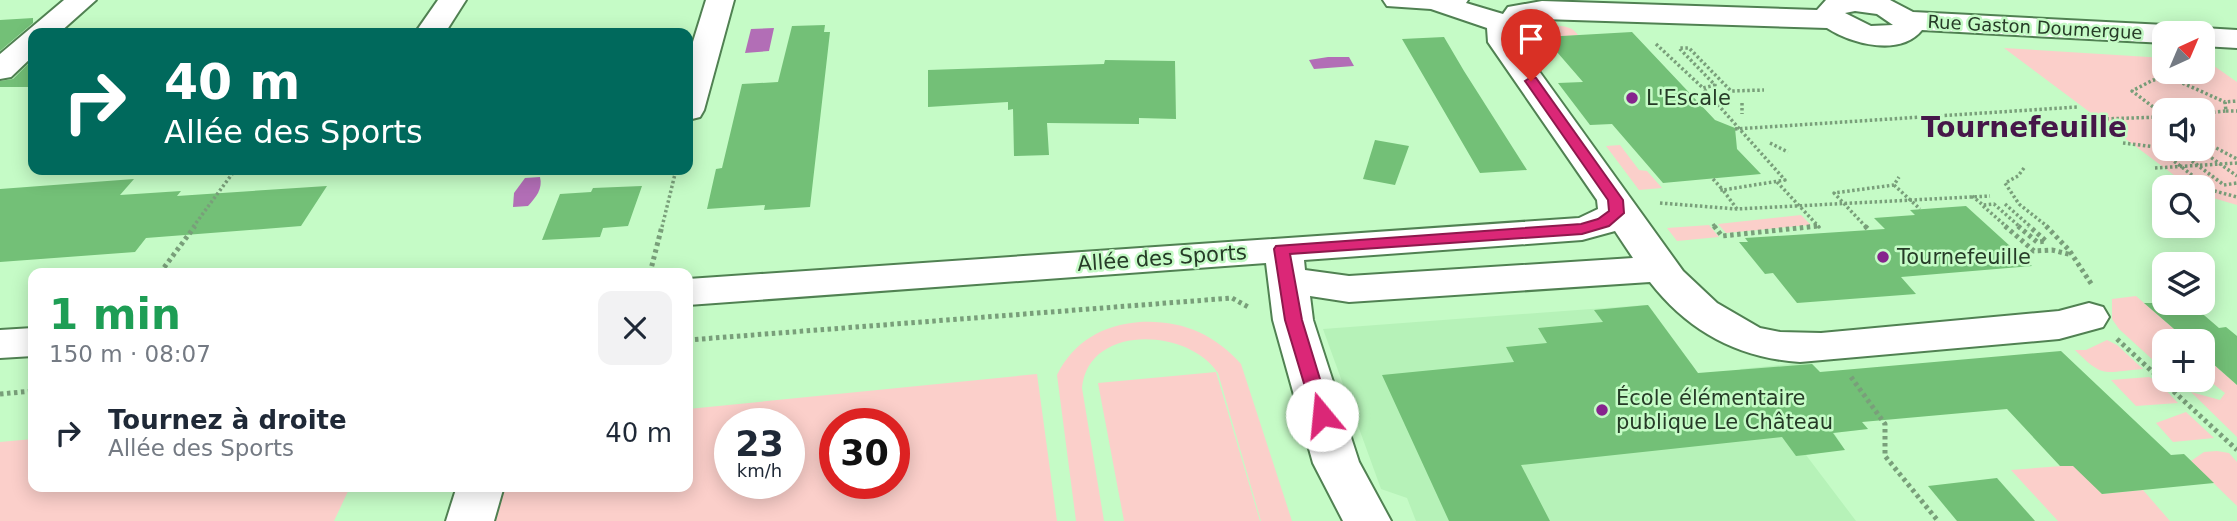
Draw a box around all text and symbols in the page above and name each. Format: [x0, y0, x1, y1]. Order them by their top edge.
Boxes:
pin [1501, 9, 1561, 81]
street label: Rue Gaston Doumergue [1927, 11, 2143, 43]
icon: arrive [1512, 20, 1550, 58]
north arrow [2152, 21, 2216, 84]
map controls [2152, 21, 2215, 392]
text: 40 m [164, 54, 300, 111]
icon: right [49, 56, 140, 147]
place label: L'Escale [1646, 86, 1731, 110]
marker: L'Escale [1624, 90, 1640, 106]
button: sound [2152, 98, 2215, 161]
district label: Tournefeuille [1921, 111, 2127, 144]
text: Allée des Sports [164, 113, 423, 151]
button: search [2152, 175, 2215, 238]
street label: Allée des Sports [1077, 240, 1247, 276]
place label: Tournefeuille [1896, 245, 2031, 269]
marker: Tournefeuille [1875, 249, 1891, 265]
button: layers [2152, 252, 2215, 315]
text: 1 min [49, 290, 181, 339]
button: close [598, 291, 672, 365]
button: + [2152, 329, 2215, 392]
text: 150 m · 08:07 [49, 341, 211, 367]
position arrow [1285, 378, 1359, 452]
place label: École élémentaire publique Le Château [1616, 385, 1833, 434]
marker: École élémentaire publique Le Château [1594, 402, 1610, 418]
text: Tournez à droite [108, 405, 347, 435]
speed limit sign: 30 [819, 408, 910, 499]
icon: right [49, 414, 87, 452]
text: 40 m [605, 418, 672, 448]
text: 23 [735, 424, 784, 464]
text: Allée des Sports [108, 435, 294, 461]
text: km/h [737, 460, 782, 481]

